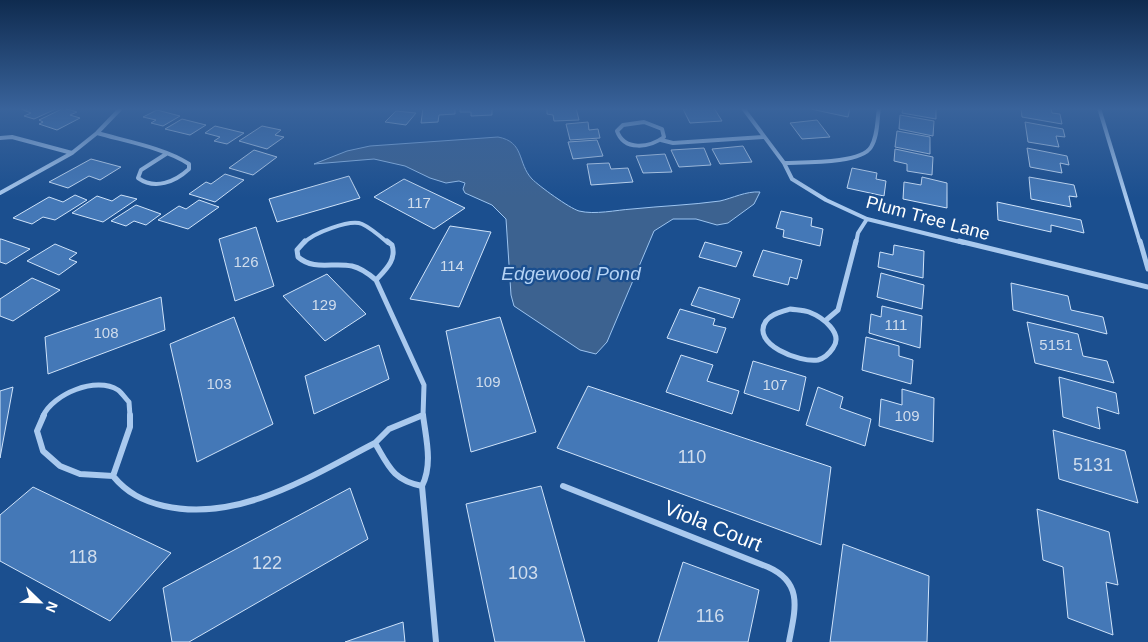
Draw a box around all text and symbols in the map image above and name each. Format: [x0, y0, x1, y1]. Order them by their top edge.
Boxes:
street label: Plum Tree Lane [864, 192, 992, 244]
house number: 117 [407, 194, 431, 211]
house number: 126 [233, 253, 259, 270]
house number: 114 [440, 257, 464, 274]
water label: Edgewood Pond [501, 263, 642, 284]
house number: 129 [311, 296, 337, 313]
house number: 111 [885, 316, 907, 333]
house number: 108 [93, 324, 119, 341]
house number: 5151 [1039, 336, 1073, 353]
house number: 109 [475, 373, 501, 390]
house number: 103 [206, 375, 232, 392]
house number: 107 [762, 376, 788, 393]
house number: 109 [894, 407, 920, 424]
house number: 110 [678, 447, 706, 467]
house number: 5131 [1073, 455, 1113, 475]
street label: Viola Court [661, 495, 766, 556]
house number: 118 [69, 547, 97, 567]
house number: 122 [252, 553, 282, 573]
house number: 103 [508, 563, 538, 583]
north arrow [15, 577, 65, 627]
text: N [43, 599, 61, 615]
house number: 116 [696, 606, 724, 626]

